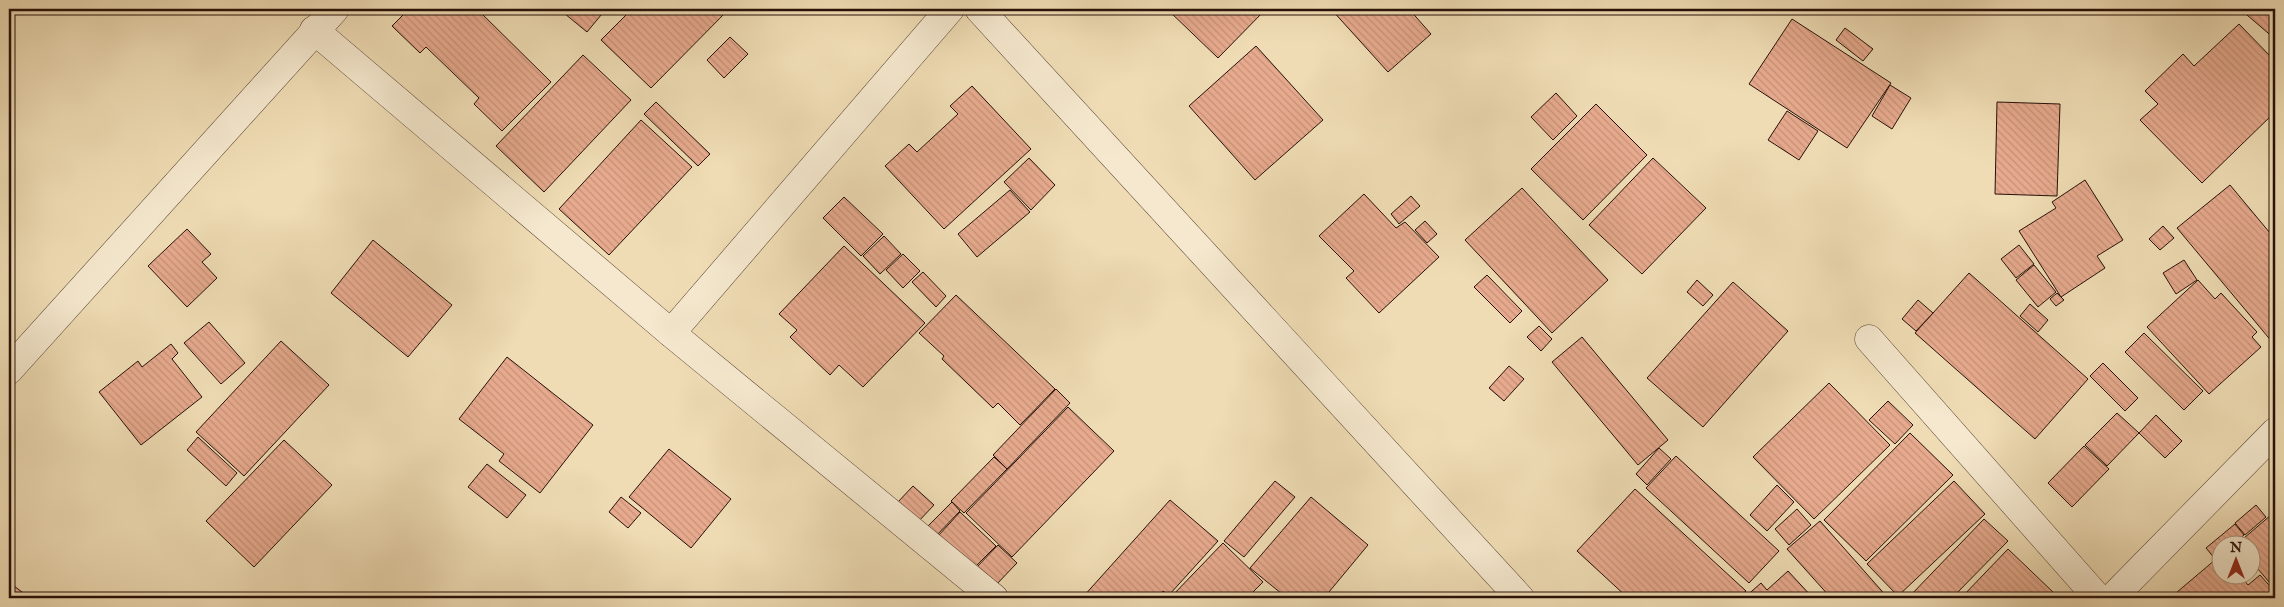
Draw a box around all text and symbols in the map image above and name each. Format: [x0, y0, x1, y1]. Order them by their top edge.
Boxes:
north arrow [2212, 534, 2262, 584]
text: N [2229, 539, 2242, 557]

